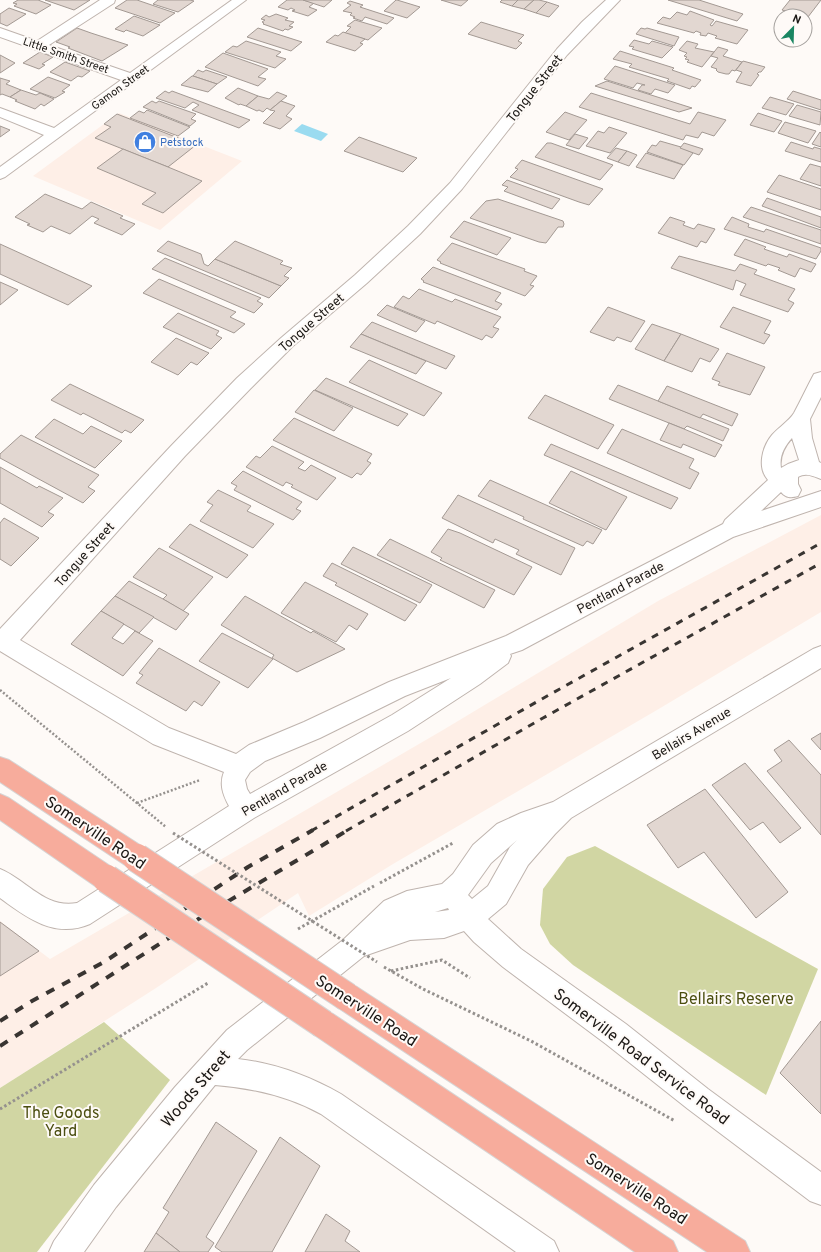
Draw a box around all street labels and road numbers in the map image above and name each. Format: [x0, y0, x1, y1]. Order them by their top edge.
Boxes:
street label: Little Smith Street [21, 35, 110, 77]
street label: Tongue Street [504, 52, 567, 126]
street label: Gamon Street [89, 62, 152, 113]
street label: Tongue Street [276, 291, 348, 356]
street label: Tongue Street [52, 520, 119, 591]
street label: Pentland Parade [575, 559, 667, 618]
street label: Bellairs Avenue [650, 705, 735, 765]
street label: Pentland Parade [239, 759, 331, 821]
street label: Somerville Road [41, 793, 149, 875]
street label: Somerville Road [311, 971, 420, 1052]
street label: Somerville Road Service Road [549, 985, 733, 1130]
street label: Woods Street [158, 1047, 235, 1132]
street label: Somerville Road [581, 1149, 690, 1230]

